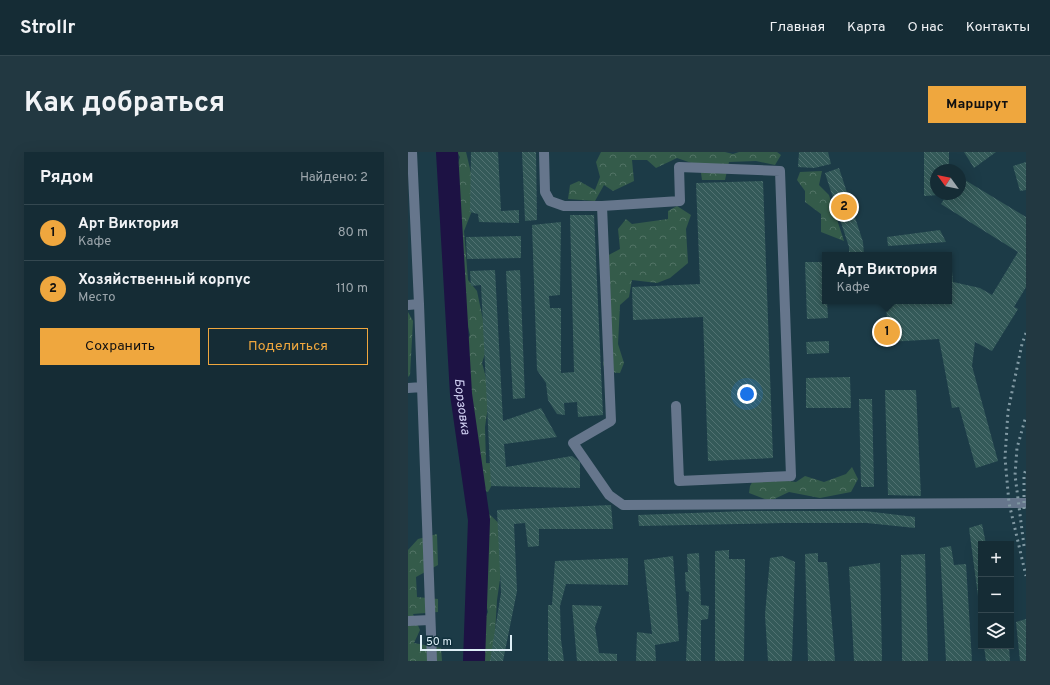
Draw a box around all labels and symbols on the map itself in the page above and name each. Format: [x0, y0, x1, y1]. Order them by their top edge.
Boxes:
north arrow [930, 164, 966, 200]
pin: 2 [831, 192, 857, 222]
pin: 1 [874, 317, 900, 347]
water label: Борзовка [450, 378, 473, 436]
your location [737, 384, 757, 404]
scale bar [420, 633, 512, 652]

